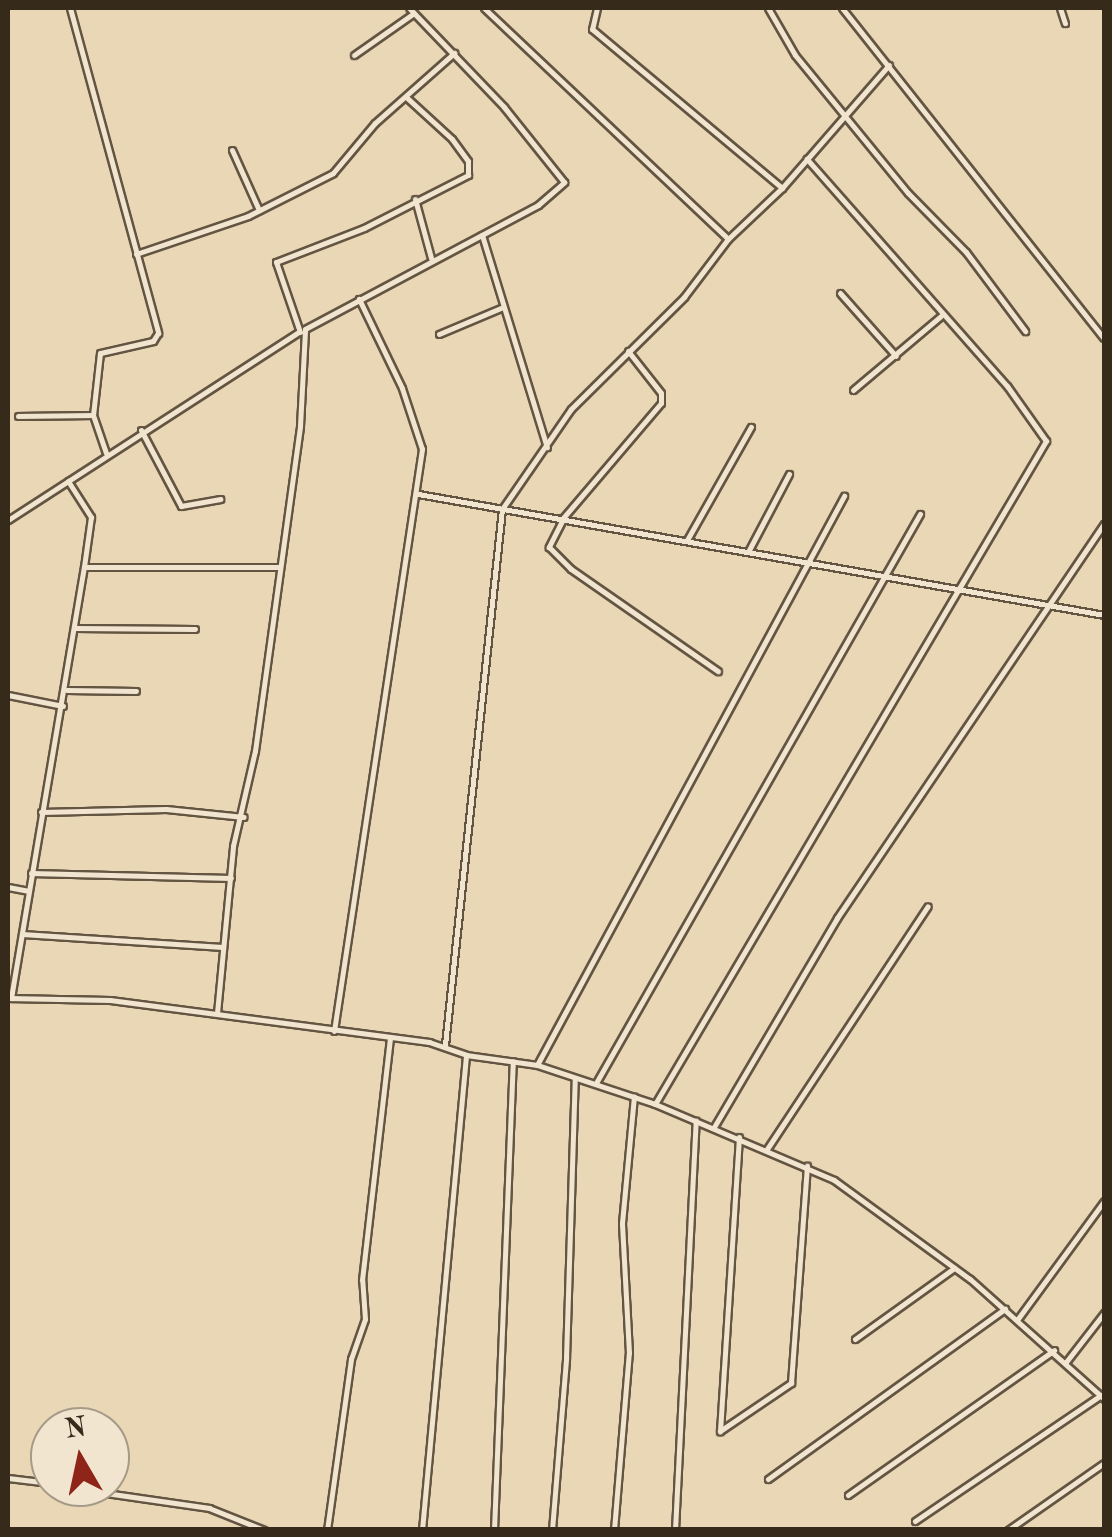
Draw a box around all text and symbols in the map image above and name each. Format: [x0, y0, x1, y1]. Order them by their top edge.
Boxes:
north arrow [30, 1407, 130, 1507]
text: N [63, 1414, 88, 1445]

